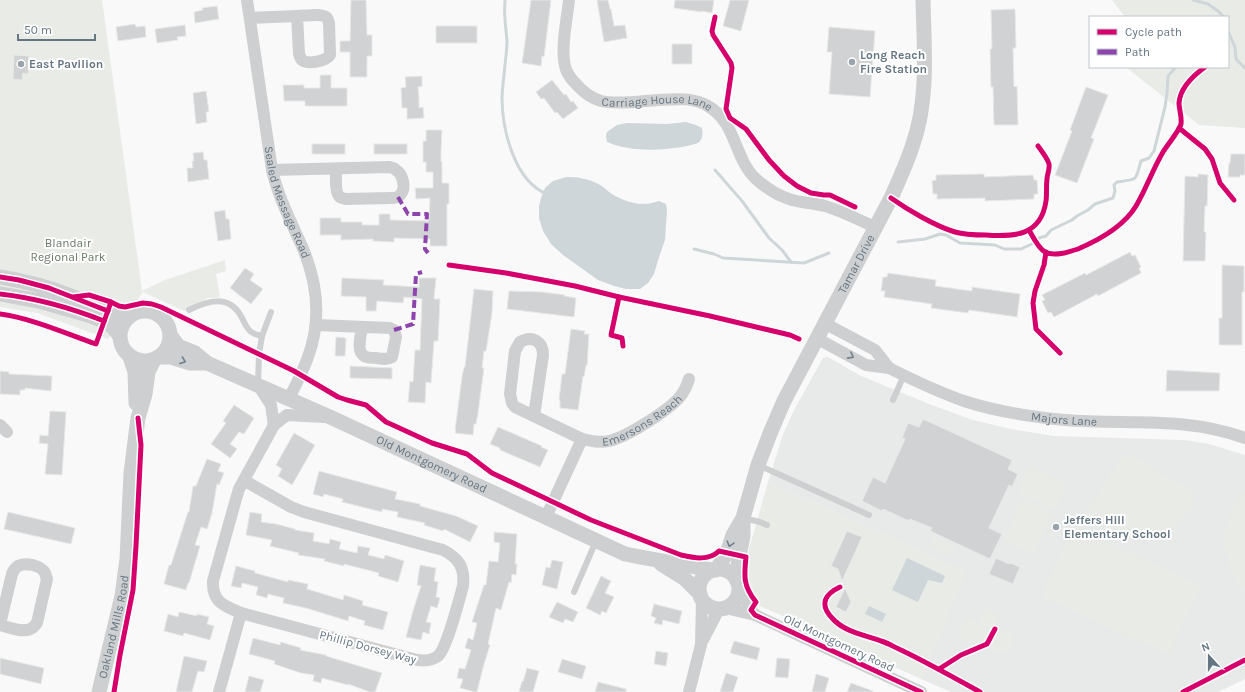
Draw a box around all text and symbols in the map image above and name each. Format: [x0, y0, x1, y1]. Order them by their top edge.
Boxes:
scale bar [18, 16, 95, 42]
legend [1089, 16, 1229, 68]
text: 50 m [24, 23, 52, 37]
text: Cycle path [1125, 25, 1182, 39]
text: Path [1125, 45, 1150, 59]
place label: Long Reach Fire Station [860, 48, 927, 76]
place label: East Pavilion [29, 57, 103, 71]
marker: Long Reach Fire Station [847, 57, 857, 67]
marker: East Pavilion [16, 59, 26, 69]
street label: Carriage House Lane [601, 92, 715, 114]
street label: Sealed Message Road [262, 145, 313, 260]
street label: Tamar Drive [835, 232, 877, 296]
park label: Blandair Regional Park [31, 236, 106, 264]
one-way arrow [846, 352, 854, 359]
one-way arrow [180, 356, 187, 364]
street label: Emersons Reach [601, 392, 685, 449]
street label: Majors Lane [1030, 409, 1097, 429]
street label: Old Montgomery Road [374, 432, 489, 496]
place label: Jeffers Hill Elementary School [1064, 513, 1171, 541]
marker: Jeffers Hill Elementary School [1051, 522, 1061, 532]
one-way arrow [726, 540, 735, 547]
street label: Oakland Mills Road [95, 574, 132, 680]
street label: Old Montgomery Road [781, 611, 897, 675]
street label: Phillip Dorsey Way [318, 627, 418, 667]
north arrow [1189, 636, 1229, 676]
text: N [1200, 640, 1212, 655]

